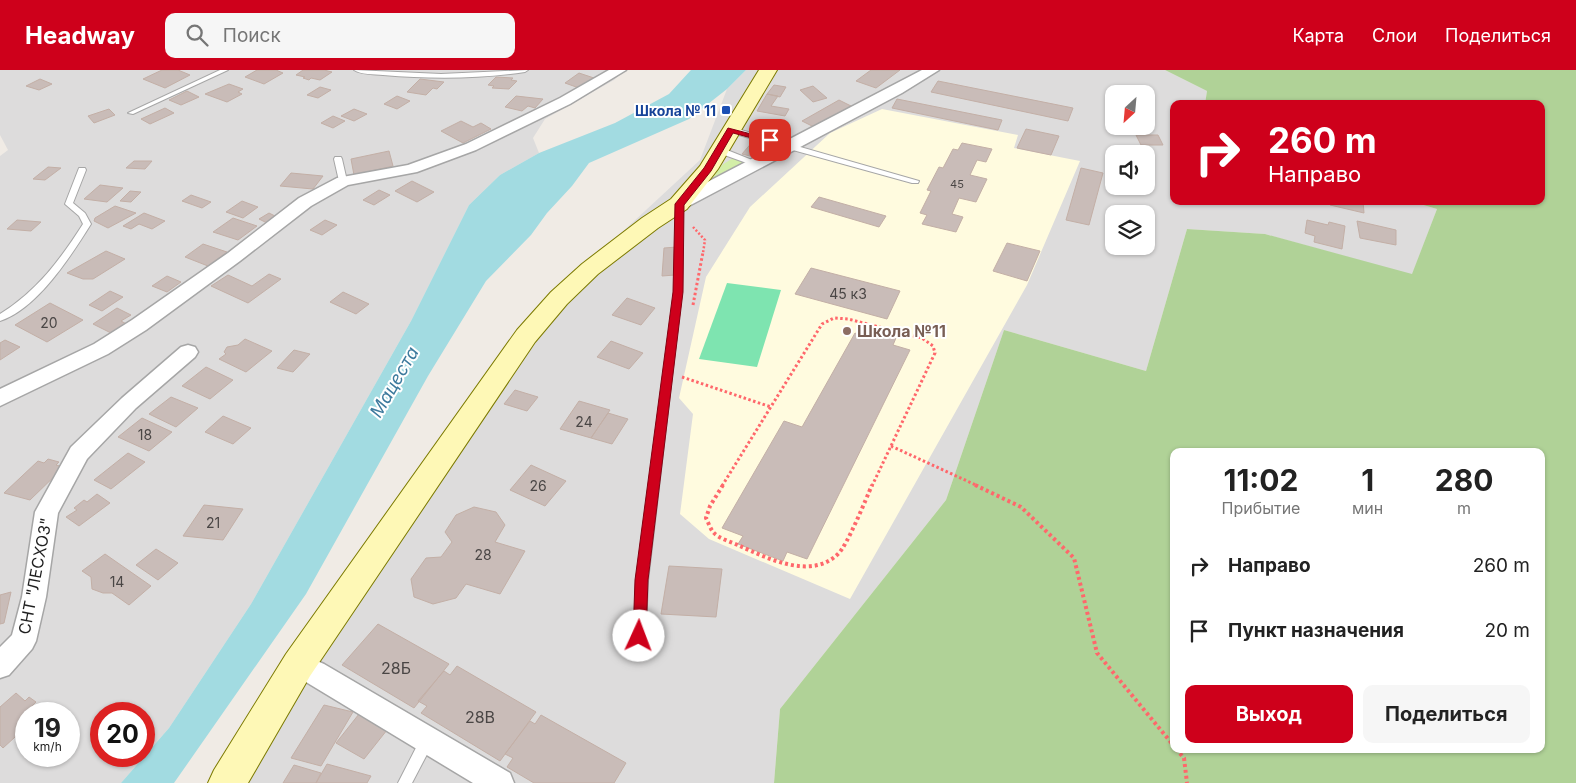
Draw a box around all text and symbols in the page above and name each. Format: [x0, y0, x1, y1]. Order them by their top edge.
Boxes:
search box [165, 13, 515, 58]
text: Headway [25, 21, 135, 50]
icon: search [183, 21, 211, 49]
text: Поиск [223, 24, 281, 47]
text: Карта [1292, 25, 1344, 46]
text: Слои [1372, 25, 1417, 46]
text: Поделиться [1445, 25, 1551, 46]
north arrow [1105, 85, 1155, 135]
map controls [1105, 85, 1155, 255]
place label: Школа № 11 [635, 102, 716, 119]
marker: Школа № 11 [720, 104, 732, 116]
pin [749, 119, 791, 161]
text: 260 m [1268, 119, 1377, 161]
icon: right [1185, 120, 1250, 185]
icon: arrive [756, 126, 784, 154]
button: sound [1105, 145, 1155, 195]
text: Направо [1268, 161, 1361, 187]
house number: 45 [950, 177, 964, 191]
button: layers [1105, 205, 1155, 255]
house number: 45 к3 [829, 285, 867, 302]
house number: 20 [40, 314, 58, 331]
place label: Школа №11 [857, 321, 946, 341]
marker: Школа №11 [841, 325, 853, 337]
water label: Мацеста [365, 343, 423, 421]
house number: 24 [575, 413, 593, 430]
house number: 18 [138, 426, 152, 443]
text: 11:02 [1223, 462, 1299, 498]
text: 1 [1361, 462, 1374, 498]
text: 280 [1435, 462, 1493, 498]
house number: 26 [529, 477, 547, 494]
text: Прибытие [1222, 498, 1300, 518]
text: мин [1352, 498, 1383, 518]
text: m [1457, 498, 1471, 518]
house number: 21 [206, 514, 220, 531]
street label: СНТ "ЛЕСХОЗ" [14, 516, 56, 636]
house number: 28 [474, 546, 492, 563]
icon: right [1185, 552, 1213, 580]
text: Направо [1228, 554, 1311, 577]
text: 260 m [1473, 554, 1530, 577]
house number: 14 [110, 573, 124, 590]
position arrow [612, 609, 664, 661]
icon: arrive [1185, 617, 1213, 645]
text: Пункт назначения [1228, 619, 1404, 642]
text: 20 m [1484, 619, 1530, 642]
house number: 28Б [381, 658, 411, 678]
button: Выход [1185, 685, 1353, 743]
button: Поделиться [1363, 685, 1530, 743]
speed limit sign: 20 [90, 702, 155, 767]
house number: 28В [465, 707, 495, 727]
text: 19 [34, 713, 61, 743]
text: km/h [33, 739, 62, 754]

